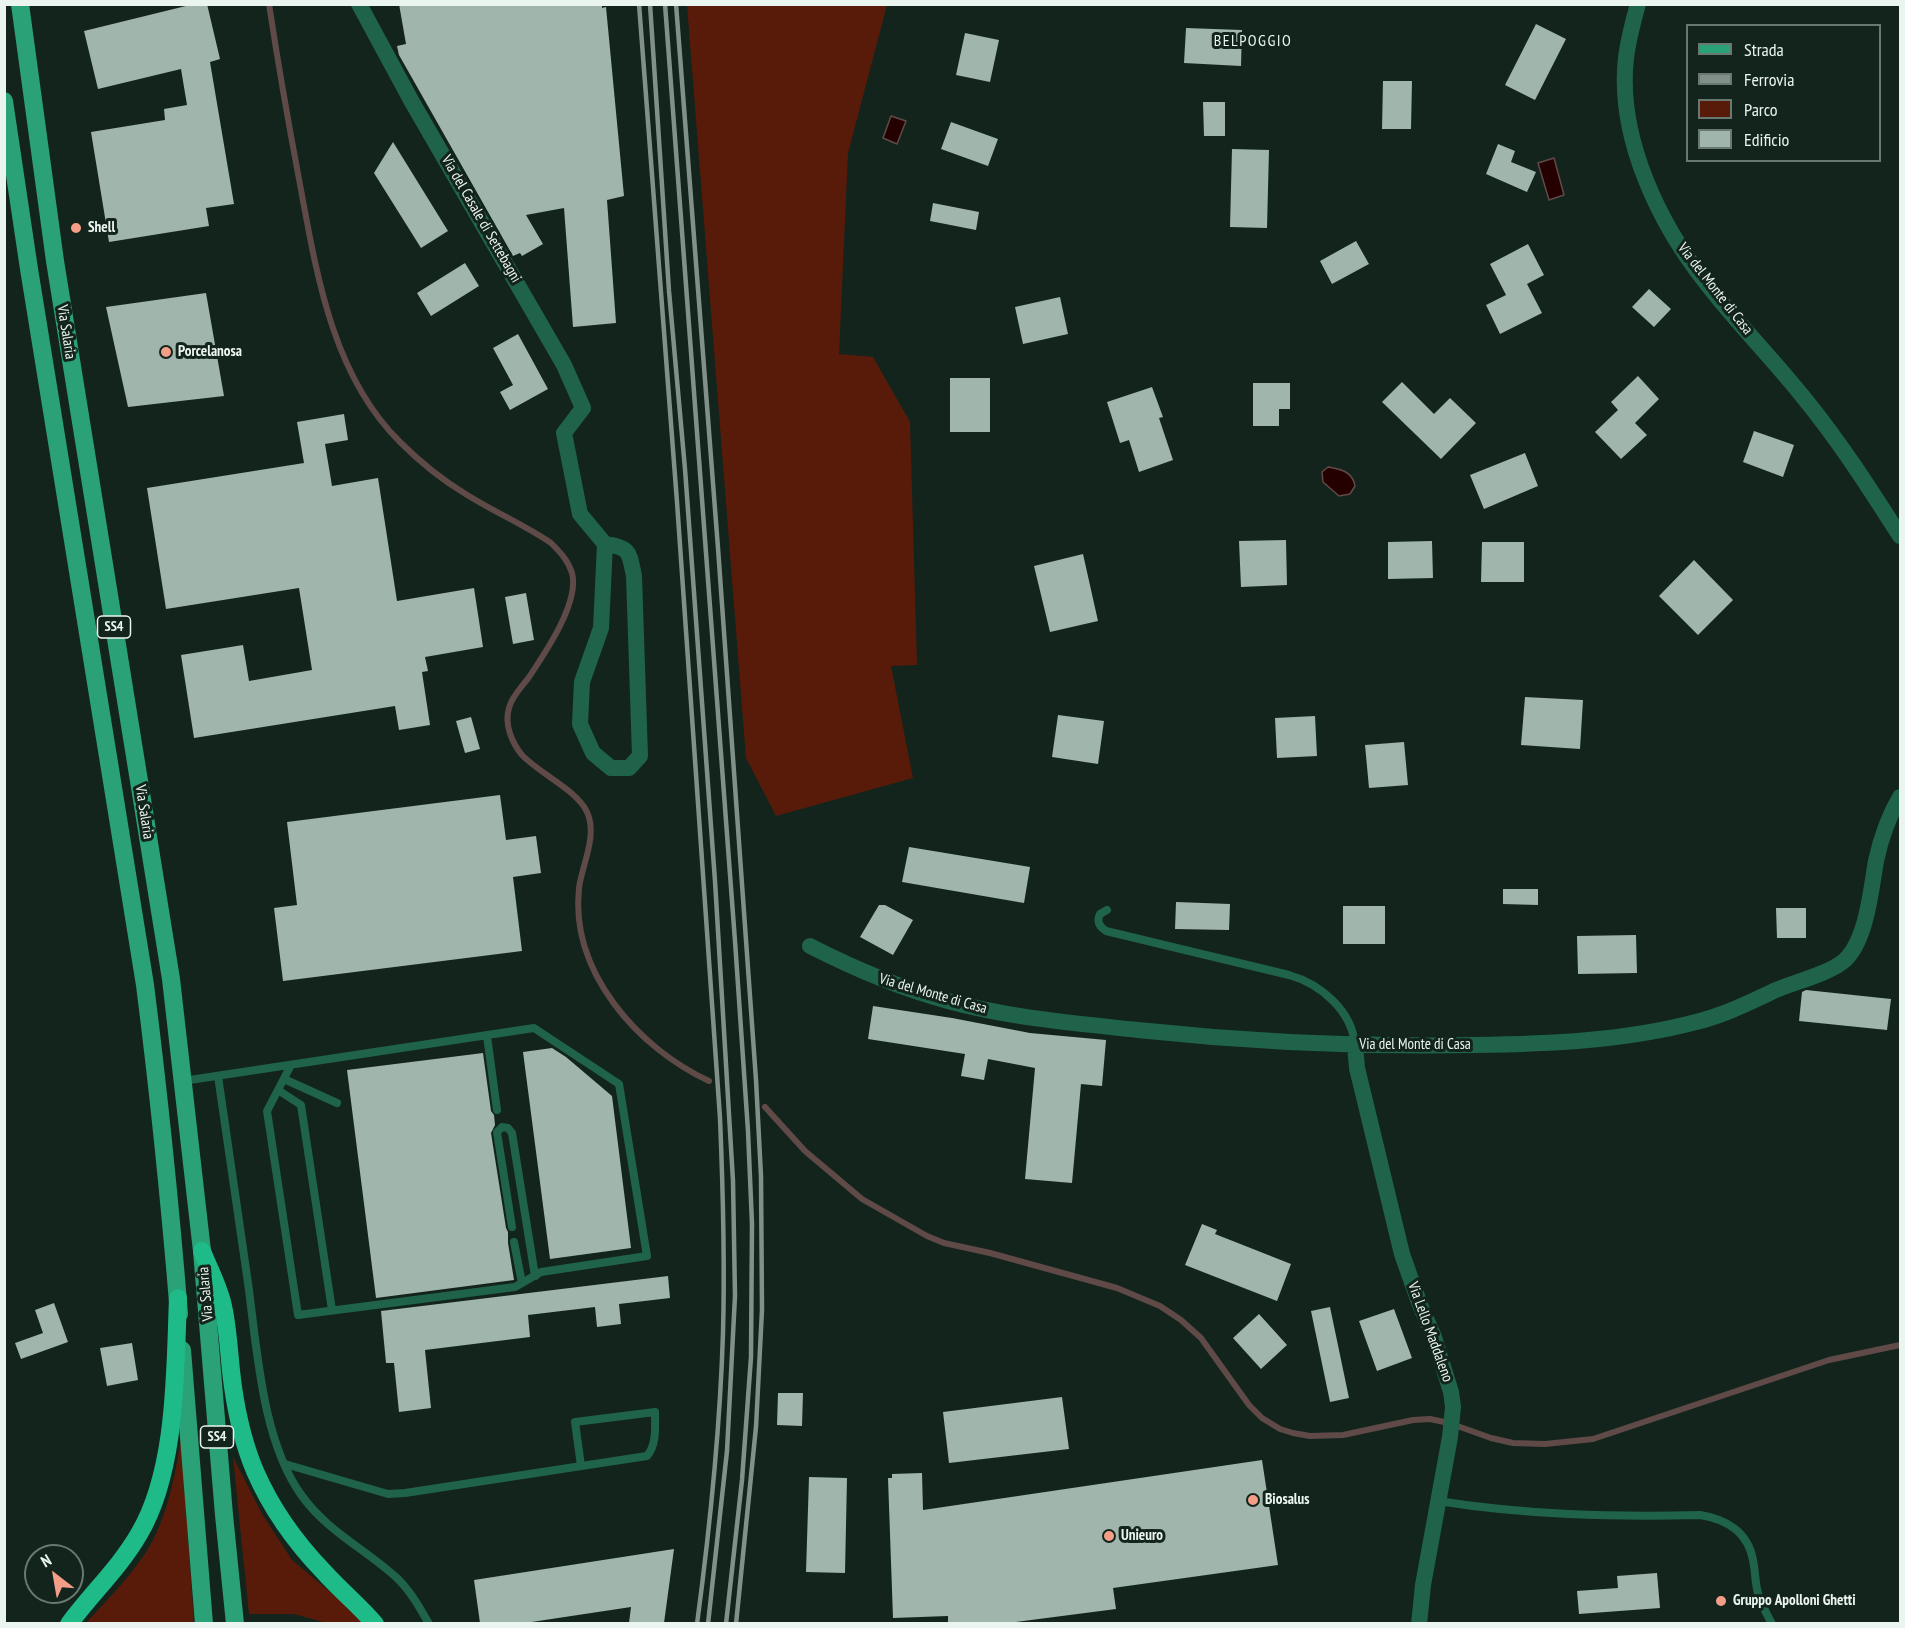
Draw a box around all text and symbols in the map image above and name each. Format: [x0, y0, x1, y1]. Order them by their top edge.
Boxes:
legend [1686, 24, 1881, 162]
district label: BELPOGGIO [1214, 31, 1292, 51]
text: Strada [1744, 38, 1784, 61]
text: Ferrovia [1744, 68, 1794, 91]
text: Parco [1744, 98, 1778, 121]
text: Edificio [1744, 128, 1789, 151]
street label: Via del Casale di Settebagni [437, 152, 525, 286]
place label: Shell [88, 219, 115, 237]
marker: Shell [69, 221, 83, 235]
street label: Via del Monte di Casa [1674, 240, 1756, 338]
street label: Via Salaria [53, 304, 79, 360]
place label: Porcelanosa [178, 343, 242, 361]
marker: Porcelanosa [159, 345, 173, 359]
road number: SS4 [98, 616, 130, 638]
street label: Via Salaria [131, 784, 157, 840]
street label: Via del Monte di Casa [877, 970, 989, 1018]
street label: Via del Monte di Casa [1359, 1036, 1471, 1054]
street label: Via Salaria [195, 1266, 217, 1322]
street label: Via Lello Maddaleno [1404, 1280, 1456, 1384]
road number: SS4 [200, 1426, 234, 1448]
place label: Biosalus [1265, 1491, 1309, 1509]
marker: Biosalus [1246, 1493, 1260, 1507]
place label: Unieuro [1121, 1527, 1163, 1545]
marker: Unieuro [1102, 1529, 1116, 1543]
north arrow [24, 1544, 84, 1604]
text: N [37, 1549, 55, 1571]
place label: Gruppo Apolloni Ghetti [1733, 1592, 1856, 1610]
marker: Gruppo Apolloni Ghetti [1714, 1594, 1728, 1608]

